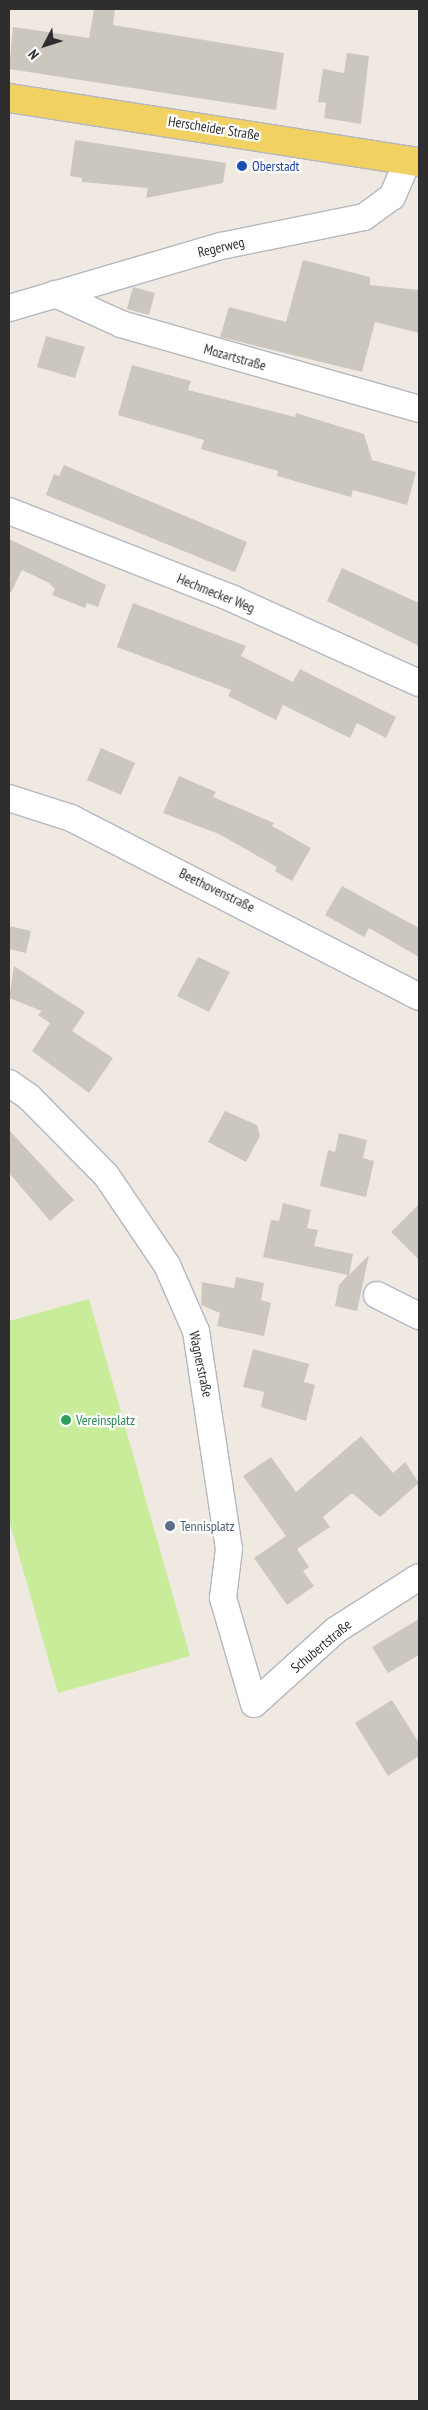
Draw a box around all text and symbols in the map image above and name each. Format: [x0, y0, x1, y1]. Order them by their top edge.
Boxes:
north arrow [20, 20, 70, 70]
text: N [24, 46, 43, 63]
street label: Herscheider Straße [167, 112, 261, 144]
place label: Oberstadt [252, 158, 299, 174]
marker: Oberstadt [236, 160, 248, 172]
street label: Regerweg [196, 233, 246, 261]
street label: Mozartstraße [202, 340, 268, 374]
street label: Hechmecker Weg [175, 570, 257, 616]
street label: Beethovenstraße [176, 864, 258, 916]
street label: Wagnerstraße [186, 1329, 216, 1399]
place label: Vereinsplatz [76, 1412, 135, 1428]
marker: Vereinsplatz [60, 1414, 72, 1426]
place label: Tennisplatz [180, 1518, 235, 1534]
marker: Tennisplatz [164, 1520, 176, 1532]
street label: Schubertstraße [287, 1616, 355, 1676]

